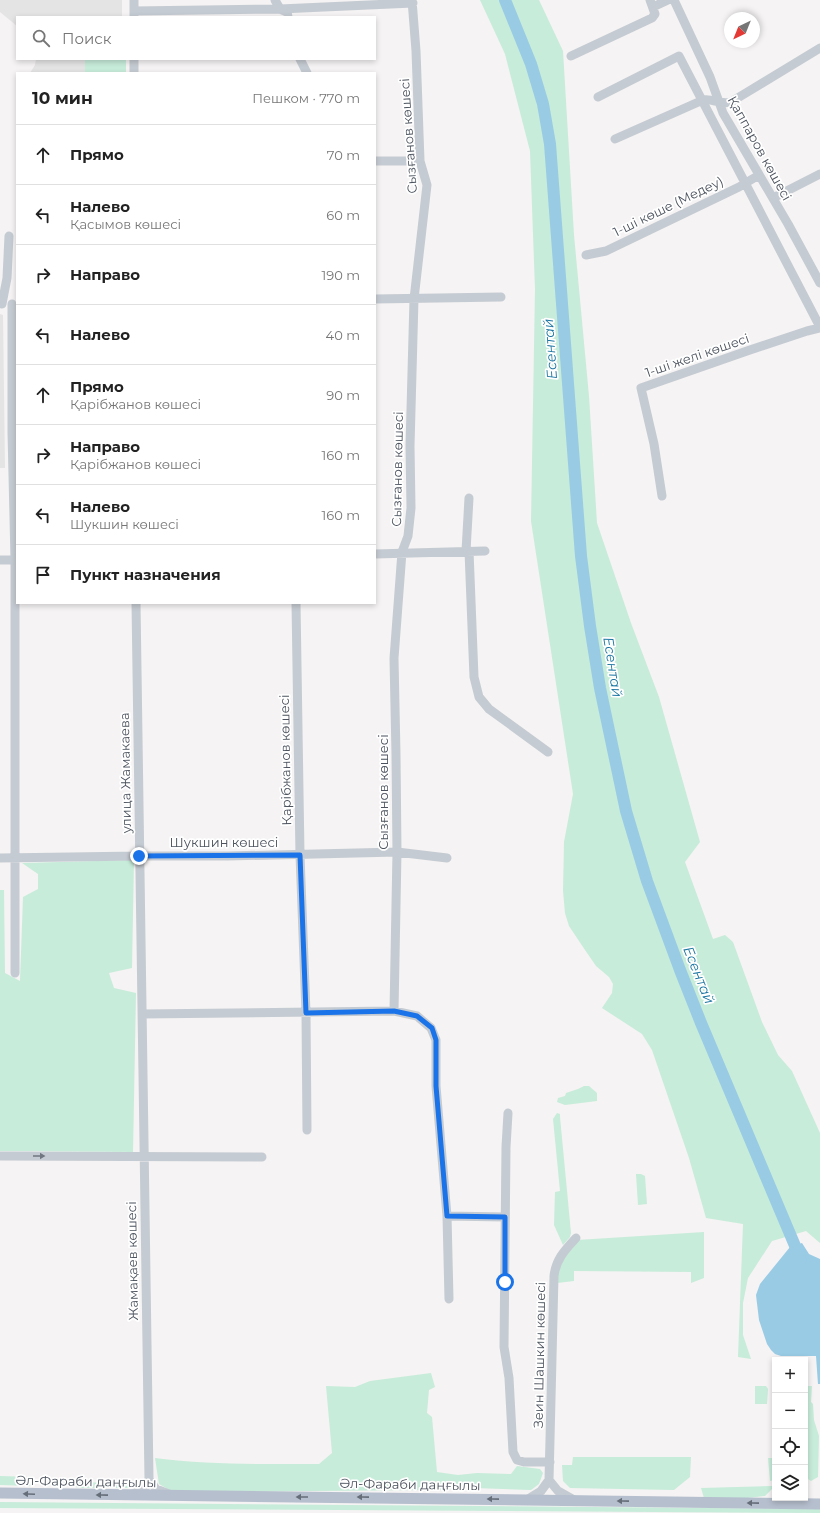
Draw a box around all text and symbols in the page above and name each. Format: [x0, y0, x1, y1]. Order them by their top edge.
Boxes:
north arrow [724, 12, 760, 48]
search box [16, 16, 376, 60]
icon: search [30, 27, 52, 49]
text: Поиск [62, 29, 111, 48]
street label: Сызғанов көшесі [396, 78, 420, 194]
text: 10 мин [32, 88, 93, 108]
text: Пешком · 770 m [252, 90, 360, 106]
street label: Қаппаров көшесі [725, 93, 795, 203]
icon: ahead [32, 144, 54, 166]
text: Прямо [70, 145, 124, 164]
text: 70 m [327, 147, 360, 163]
street label: 1-ші көше (Медеу) [610, 172, 726, 240]
text: Налево [70, 197, 130, 216]
icon: left [32, 204, 54, 226]
text: 60 m [326, 207, 360, 223]
text: Қасымов көшесі [70, 216, 181, 232]
icon: right [32, 264, 54, 286]
text: Направо [70, 265, 140, 284]
text: 190 m [322, 267, 360, 283]
water label: Есентай [539, 318, 561, 380]
icon: left [32, 324, 54, 346]
text: Налево [70, 325, 130, 344]
text: 40 m [326, 327, 360, 343]
street label: 1-ші желі көшесі [643, 330, 751, 380]
text: Прямо [70, 377, 124, 396]
icon: ahead [32, 384, 54, 406]
text: 90 m [326, 387, 360, 403]
text: Қарібжанов көшесі [70, 396, 201, 412]
street label: Сызғанов көшесі [388, 411, 406, 527]
text: Направо [70, 437, 140, 456]
icon: right [32, 444, 54, 466]
text: 160 m [322, 447, 360, 463]
text: Қарібжанов көшесі [70, 456, 201, 472]
text: Налево [70, 497, 130, 516]
icon: left [32, 504, 54, 526]
text: 160 m [322, 507, 360, 523]
text: Шукшин көшесі [70, 516, 179, 532]
icon: arrive [32, 564, 54, 586]
text: Пункт назначения [70, 565, 221, 584]
water label: Есентай [599, 636, 627, 698]
street label: Қарібжанов көшесі [276, 694, 294, 826]
street label: улица Жамакаева [116, 712, 134, 835]
street label: Сызғанов көшесі [375, 734, 391, 850]
street label: Шукшин көшесі [170, 834, 278, 850]
route end [130, 847, 148, 865]
water label: Есентай [679, 943, 719, 1007]
one-way arrow [33, 1153, 46, 1159]
street label: Жамақаев көшесі [123, 1201, 141, 1321]
route start [496, 1273, 514, 1291]
street label: Зеин Шашкин көшесі [530, 1282, 548, 1428]
map controls [772, 1357, 808, 1501]
button: + [772, 1357, 808, 1393]
button: − [772, 1393, 808, 1429]
button: locate [772, 1429, 808, 1465]
button: layers [772, 1465, 808, 1501]
street label: Әл-Фараби даңғылы [15, 1472, 157, 1490]
street label: Әл-Фараби даңғылы [339, 1475, 481, 1493]
one-way arrow [22, 1491, 35, 1497]
one-way arrow [95, 1492, 108, 1498]
one-way arrow [295, 1494, 308, 1500]
one-way arrow [356, 1494, 369, 1500]
one-way arrow [486, 1496, 499, 1502]
one-way arrow [616, 1498, 629, 1504]
one-way arrow [746, 1500, 759, 1506]

